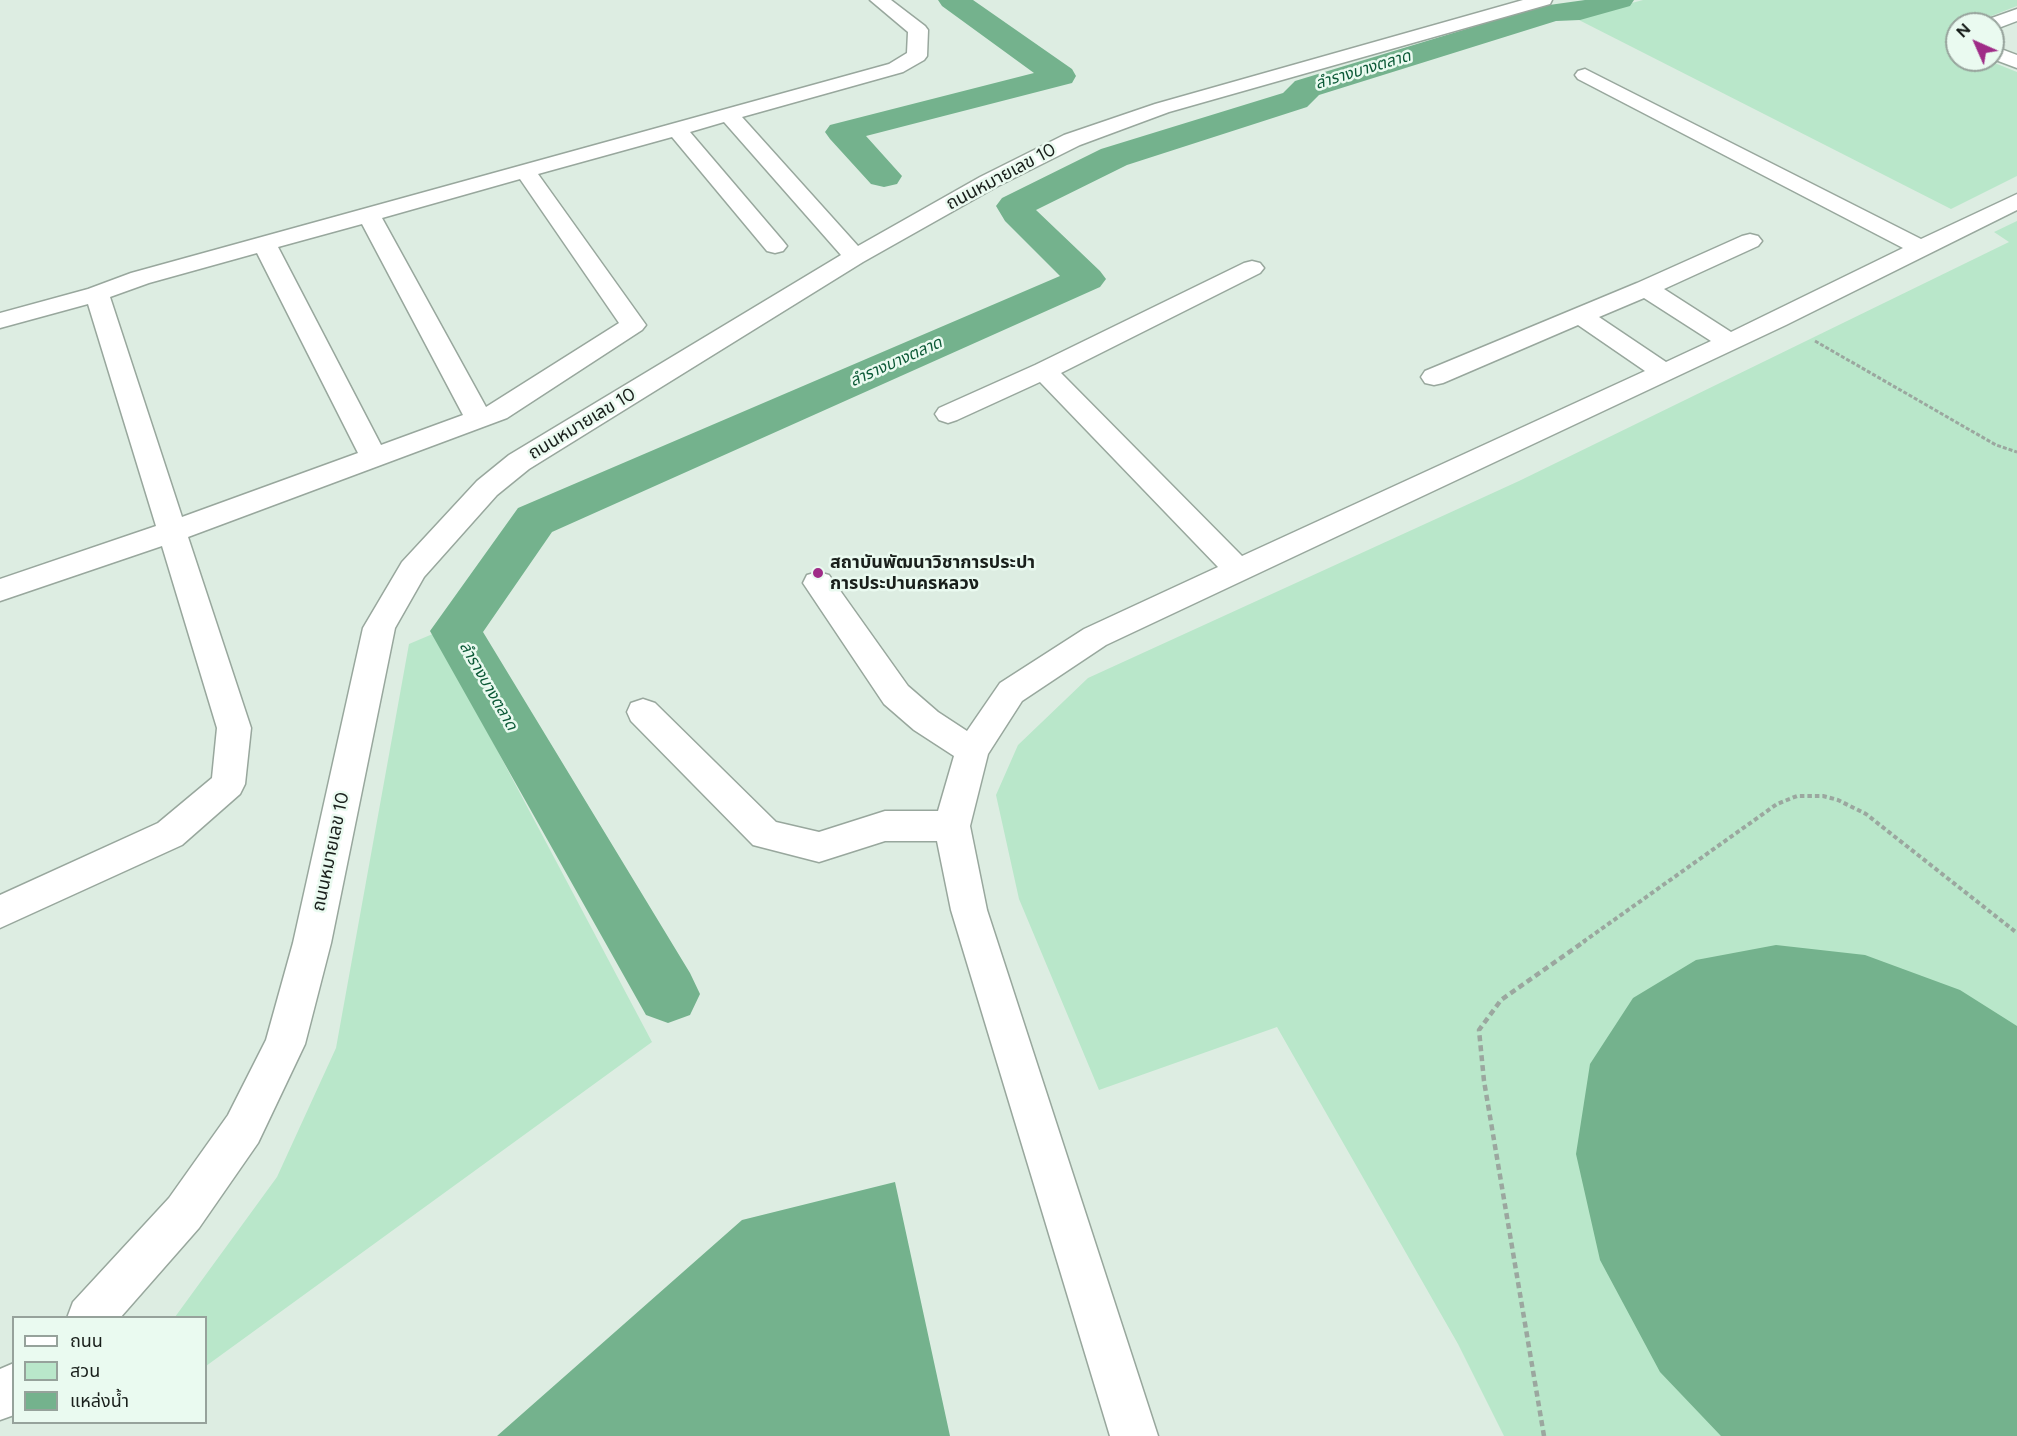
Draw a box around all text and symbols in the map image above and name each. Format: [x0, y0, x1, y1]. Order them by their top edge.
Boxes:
north arrow [1945, 12, 2005, 72]
text: N [1952, 19, 1974, 41]
water label: ลำรางบางตลาด [1313, 46, 1413, 94]
street label: ถนนหมายเลข 10 [942, 139, 1060, 215]
water label: ลำรางบางตลาด [847, 333, 945, 391]
street label: ถนนหมายเลข 10 [524, 384, 640, 464]
place label: สถาบันพัฒนาวิชาการประปา การประปานครหลวง [830, 552, 1035, 594]
marker: สถาบันพัฒนาวิชาการประปา การประปานครหลวง [811, 566, 825, 580]
water label: ลำรางบางตลาด [455, 638, 521, 734]
street label: ถนนหมายเลข 10 [308, 790, 354, 914]
legend [12, 1316, 207, 1424]
text: ถนน [70, 1330, 103, 1352]
text: สวน [70, 1360, 100, 1382]
text: แหล่งน้ำ [70, 1390, 129, 1412]

